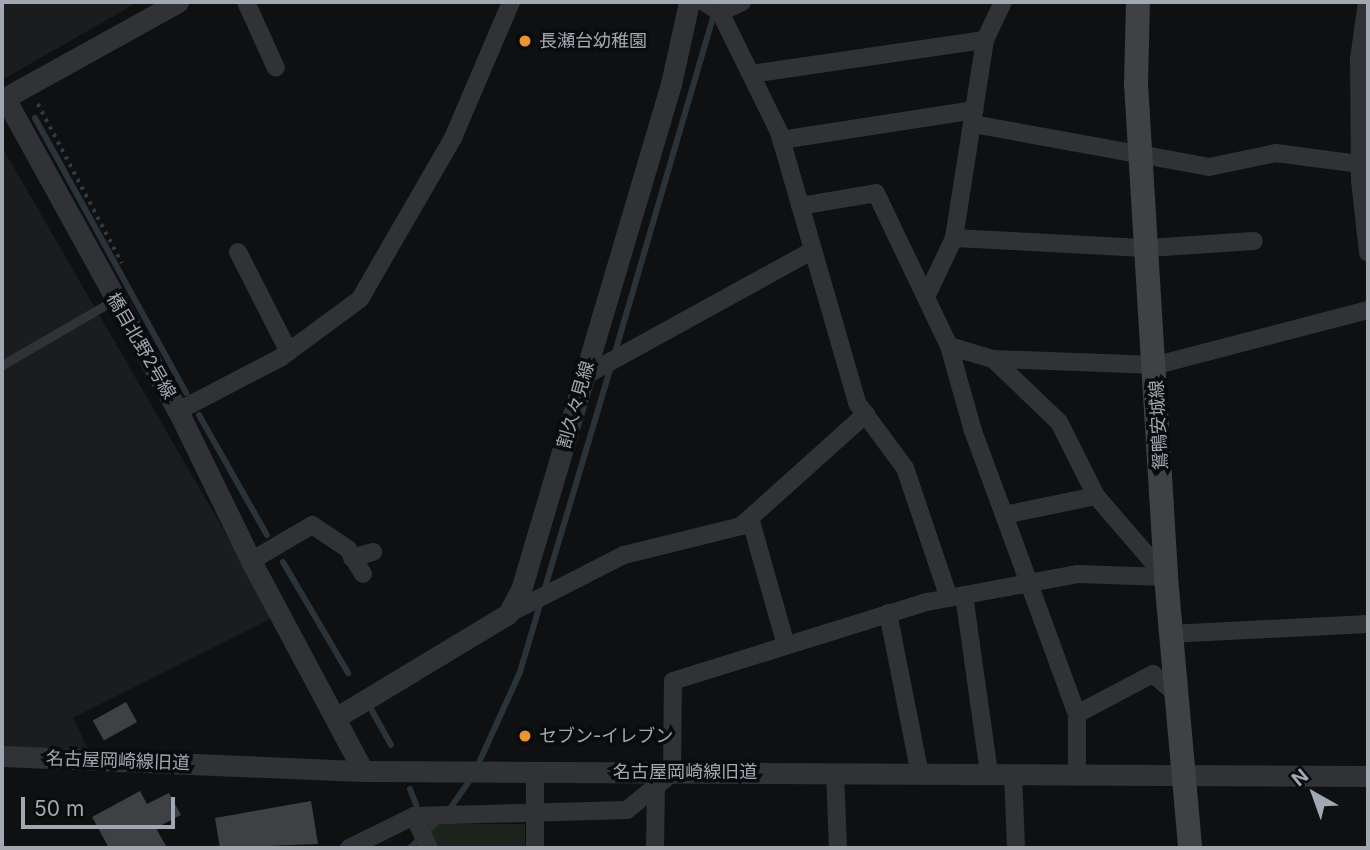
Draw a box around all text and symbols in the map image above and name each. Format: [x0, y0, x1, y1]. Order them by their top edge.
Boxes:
place label: 長瀬台幼稚園 [539, 30, 647, 52]
marker: 長瀬台幼稚園 [517, 33, 533, 49]
street label: 橋目北野2号線 [102, 289, 180, 403]
street label: 割久々見線 [553, 359, 599, 451]
street label: 鴛鴨安城線 [1146, 379, 1172, 471]
place label: セブン-イレブン [539, 725, 673, 747]
marker: セブン-イレブン [517, 728, 533, 744]
street label: 名古屋岡崎線旧道 [46, 748, 190, 774]
north arrow [1279, 759, 1349, 829]
street label: 名古屋岡崎線旧道 [613, 761, 757, 783]
text: N [1287, 764, 1313, 791]
scale bar [24, 784, 178, 828]
text: 50 m [34, 796, 84, 821]

